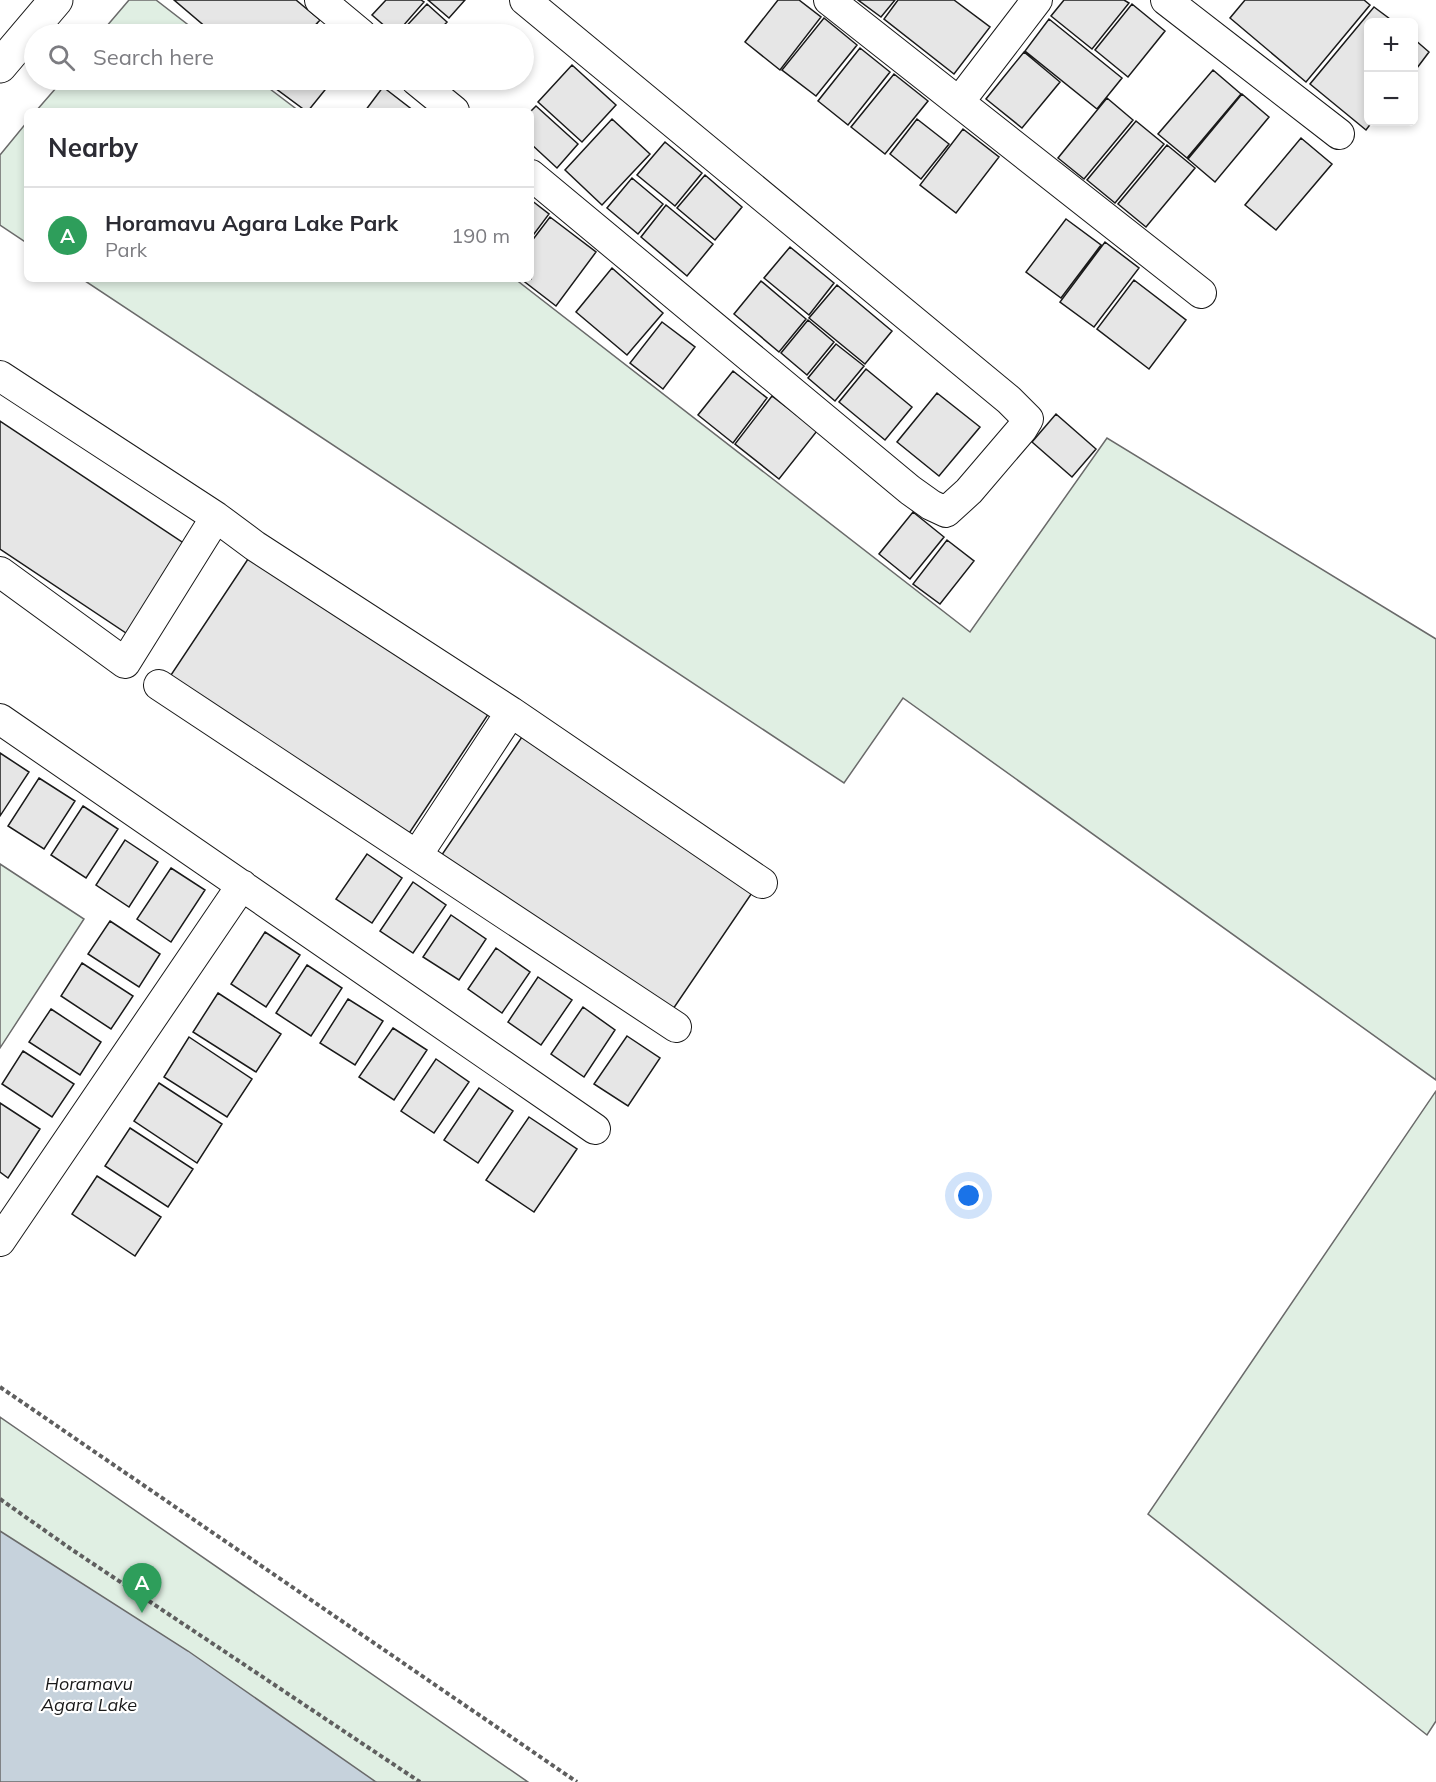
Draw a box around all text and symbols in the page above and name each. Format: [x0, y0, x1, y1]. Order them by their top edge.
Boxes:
map controls [1364, 18, 1418, 126]
button: + [1364, 18, 1418, 72]
search box [24, 24, 534, 90]
icon: search [45, 41, 78, 74]
text: Search here [93, 43, 214, 71]
button: − [1364, 72, 1418, 126]
text: Nearby [48, 131, 138, 164]
text: Horamavu Agara Lake Park [105, 209, 398, 237]
text: A [60, 223, 75, 248]
text: 190 m [451, 223, 510, 248]
text: Park [105, 237, 147, 262]
your location [954, 1181, 983, 1210]
pin: A [122, 1564, 162, 1613]
water label: Horamavu Agara Lake [40, 1672, 137, 1716]

